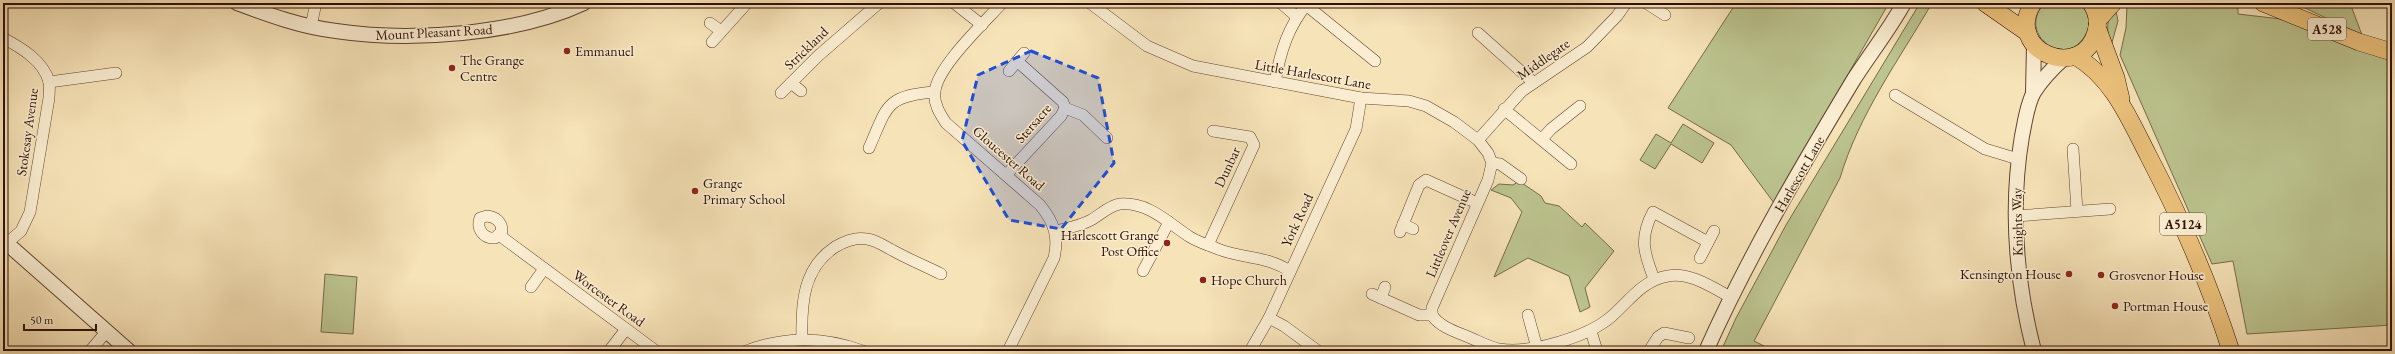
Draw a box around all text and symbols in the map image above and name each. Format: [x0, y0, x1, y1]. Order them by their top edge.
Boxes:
road number: A528 [2308, 18, 2346, 40]
street label: Mount Pleasant Road [375, 20, 494, 44]
street label: Strickland [780, 22, 833, 73]
street label: Middlegate [1513, 34, 1573, 84]
place label: Emmanuel [575, 42, 634, 60]
marker: Emmanuel [562, 46, 572, 56]
place label: The Grange Centre [460, 51, 525, 85]
street label: Little Harlescott Lane [1254, 55, 1373, 93]
marker: The Grange Centre [447, 63, 457, 73]
street label: Stokesay Avenue [12, 86, 42, 177]
street label: Stersacre [1011, 99, 1055, 147]
street label: Gloucester Road [969, 122, 1050, 195]
street label: Harlescott Lane [1770, 132, 1828, 216]
street label: Dunbar [1210, 144, 1244, 190]
place label: Grange Primary School [703, 174, 786, 208]
street label: Littleover Avenue [1421, 185, 1475, 280]
marker: Grange Primary School [690, 186, 700, 196]
street label: Knights Way [2007, 187, 2027, 256]
street label: York Road [1277, 190, 1318, 250]
road number: A5124 [2160, 213, 2206, 235]
place label: Harlescott Grange Post Office [1061, 226, 1160, 260]
marker: Harlescott Grange Post Office [1162, 238, 1172, 248]
place label: Kensington House [1960, 265, 2062, 283]
street label: Worcester Road [569, 266, 649, 331]
place label: Grosvenor House [2109, 266, 2205, 284]
marker: Kensington House [2064, 269, 2074, 279]
marker: Grosvenor House [2096, 270, 2106, 280]
place label: Hope Church [1211, 271, 1287, 289]
marker: Hope Church [1198, 275, 1208, 285]
place label: Portman House [2123, 297, 2209, 315]
marker: Portman House [2110, 301, 2120, 311]
scale bar [24, 306, 96, 332]
text: 50 m [30, 312, 54, 328]

